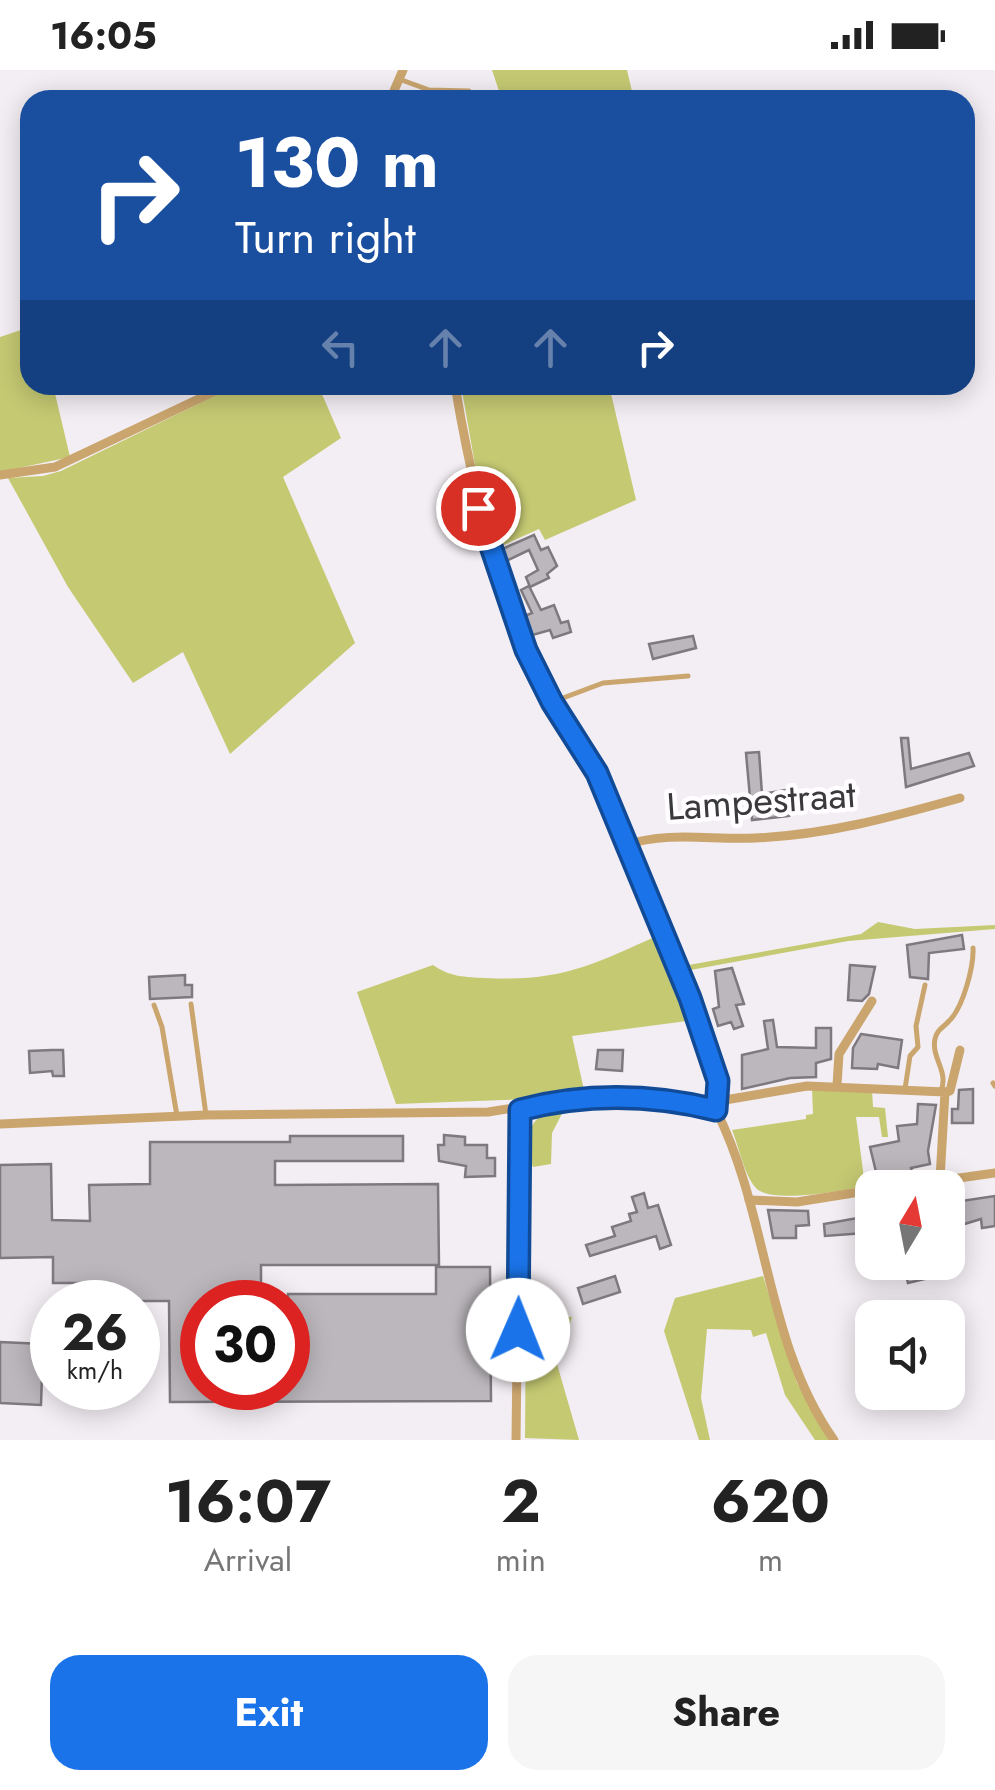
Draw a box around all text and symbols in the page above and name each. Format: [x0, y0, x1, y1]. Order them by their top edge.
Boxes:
text: 16:05 [50, 8, 157, 63]
text: 130 m [235, 112, 439, 213]
icon: right [70, 130, 200, 260]
text: Turn right [235, 205, 416, 270]
icon: left [313, 320, 368, 375]
icon: ahead [418, 320, 473, 375]
icon: ahead [523, 320, 578, 375]
icon: right [628, 320, 683, 375]
pin [436, 466, 521, 551]
icon: arrive [451, 481, 506, 536]
street label: Lampestraat [665, 766, 857, 834]
north arrow [855, 1170, 965, 1280]
map controls [855, 1170, 965, 1410]
position arrow [466, 1278, 570, 1382]
speed limit sign: 30 [180, 1280, 310, 1410]
text: 26 [62, 1296, 128, 1369]
button: sound [855, 1300, 965, 1410]
text: km/h [67, 1352, 123, 1388]
text: 16:07 [165, 1458, 331, 1545]
text: 2 [501, 1458, 541, 1545]
text: 620 [711, 1458, 830, 1545]
text: Arrival [204, 1537, 292, 1583]
text: min [496, 1537, 546, 1583]
text: m [758, 1537, 783, 1583]
button: Exit [50, 1655, 488, 1770]
button: Share [508, 1655, 945, 1770]

